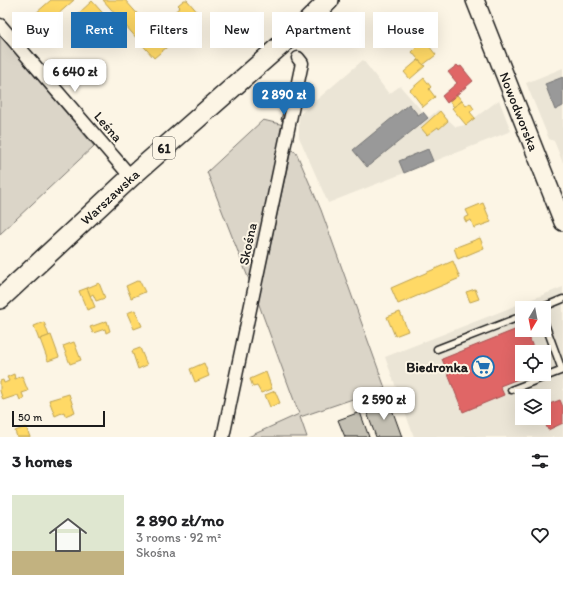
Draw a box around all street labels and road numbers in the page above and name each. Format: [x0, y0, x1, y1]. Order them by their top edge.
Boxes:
street label: Nowodworska [496, 69, 543, 154]
street label: Leśna [90, 108, 126, 146]
road number: 61 [153, 137, 175, 159]
street label: Warszawska [77, 165, 143, 228]
street label: Skośna [235, 221, 261, 267]

